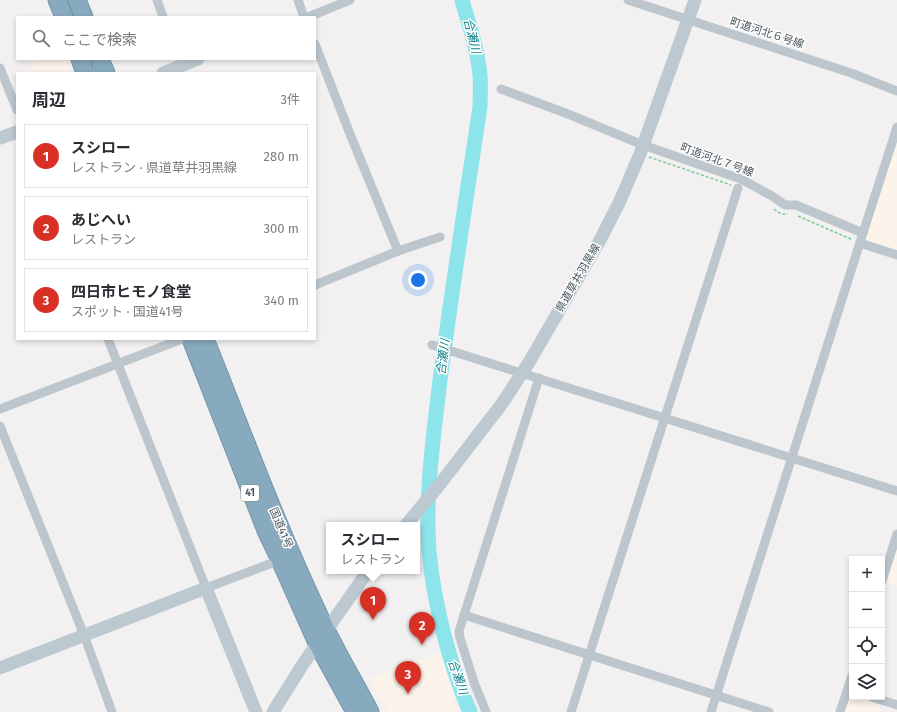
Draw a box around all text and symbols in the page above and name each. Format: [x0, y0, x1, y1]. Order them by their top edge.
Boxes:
street label: 町道河北６号線 [728, 15, 806, 51]
search box [16, 16, 316, 60]
water label: 合瀬川 [461, 17, 484, 57]
icon: search [30, 27, 52, 49]
text: ここで検索 [62, 31, 137, 49]
text: 周辺 [32, 90, 66, 111]
text: 3件 [281, 92, 300, 107]
text: スシロー [71, 139, 131, 157]
street label: 町道河北７号線 [679, 141, 755, 179]
text: 1 [43, 149, 49, 164]
text: 280 m [264, 149, 299, 164]
text: レストラン · 県道草井羽黒線 [71, 160, 237, 175]
text: あじへい [71, 211, 131, 229]
text: 2 [43, 221, 49, 236]
text: 300 m [263, 221, 299, 236]
text: レストラン [71, 232, 136, 247]
street label: 県道草井羽黒線 [553, 241, 603, 315]
your location [408, 270, 428, 290]
text: 四日市ヒモノ食堂 [71, 283, 191, 301]
text: 3 [43, 293, 49, 308]
text: 340 m [264, 293, 299, 308]
text: スポット · 国道41号 [71, 304, 184, 319]
water label: 合瀬川 [434, 336, 452, 376]
road number: 41 [241, 485, 259, 501]
street label: 国道41号 [267, 506, 295, 550]
popup [326, 522, 420, 574]
text: スシロー [340, 531, 401, 549]
text: レストラン [340, 552, 406, 567]
map controls [849, 556, 885, 700]
button: + [849, 556, 885, 592]
pin: 1 [360, 587, 386, 620]
button: − [849, 592, 885, 628]
pin: 2 [409, 612, 435, 645]
button: locate [849, 628, 885, 664]
water label: 合瀬川 [446, 658, 471, 698]
pin: 3 [395, 661, 421, 694]
button: layers [849, 664, 885, 700]

